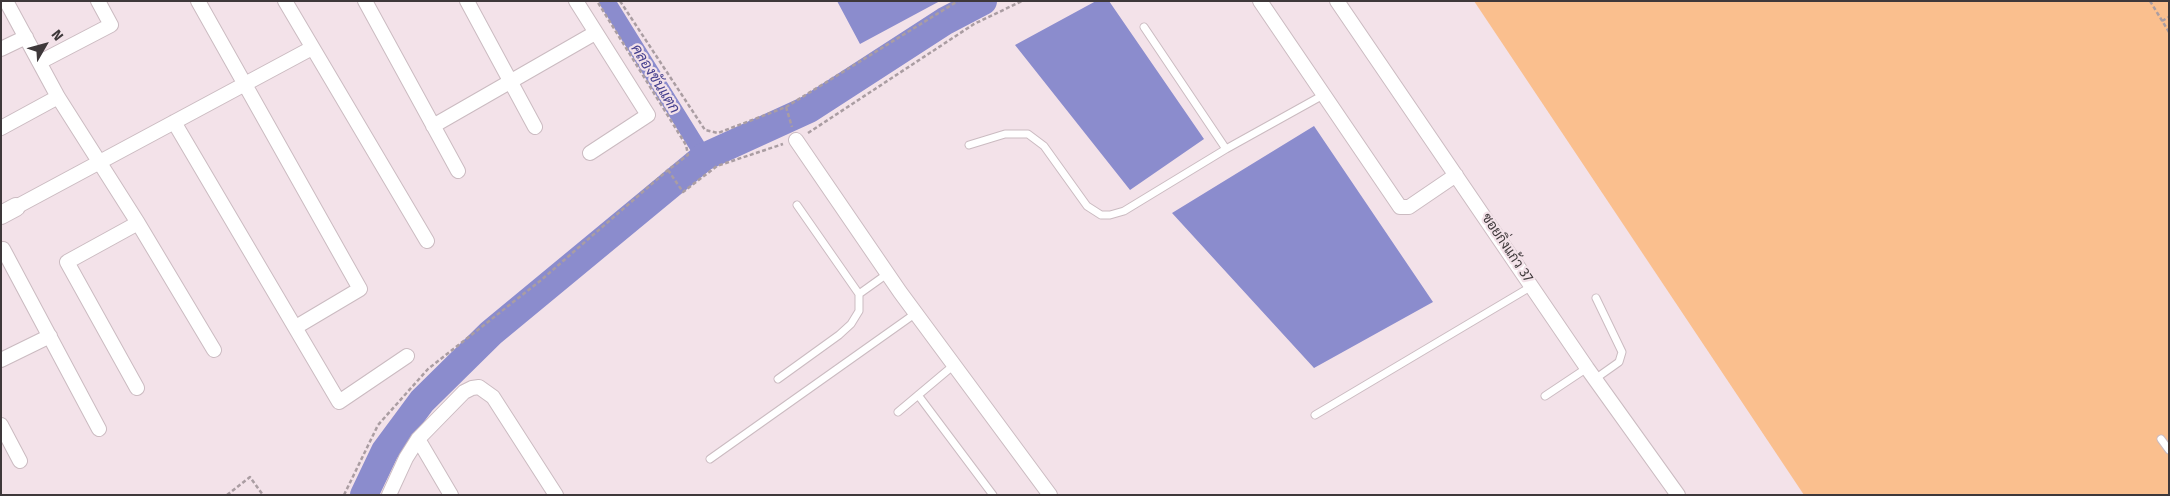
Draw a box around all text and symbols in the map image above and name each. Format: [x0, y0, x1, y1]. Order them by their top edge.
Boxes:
north arrow [20, 20, 70, 70]
text: N [48, 27, 67, 44]
water label: คลองขันแตก [627, 41, 683, 117]
street label: ซอยกิ่งแก้ว 37 [1478, 210, 1536, 286]

